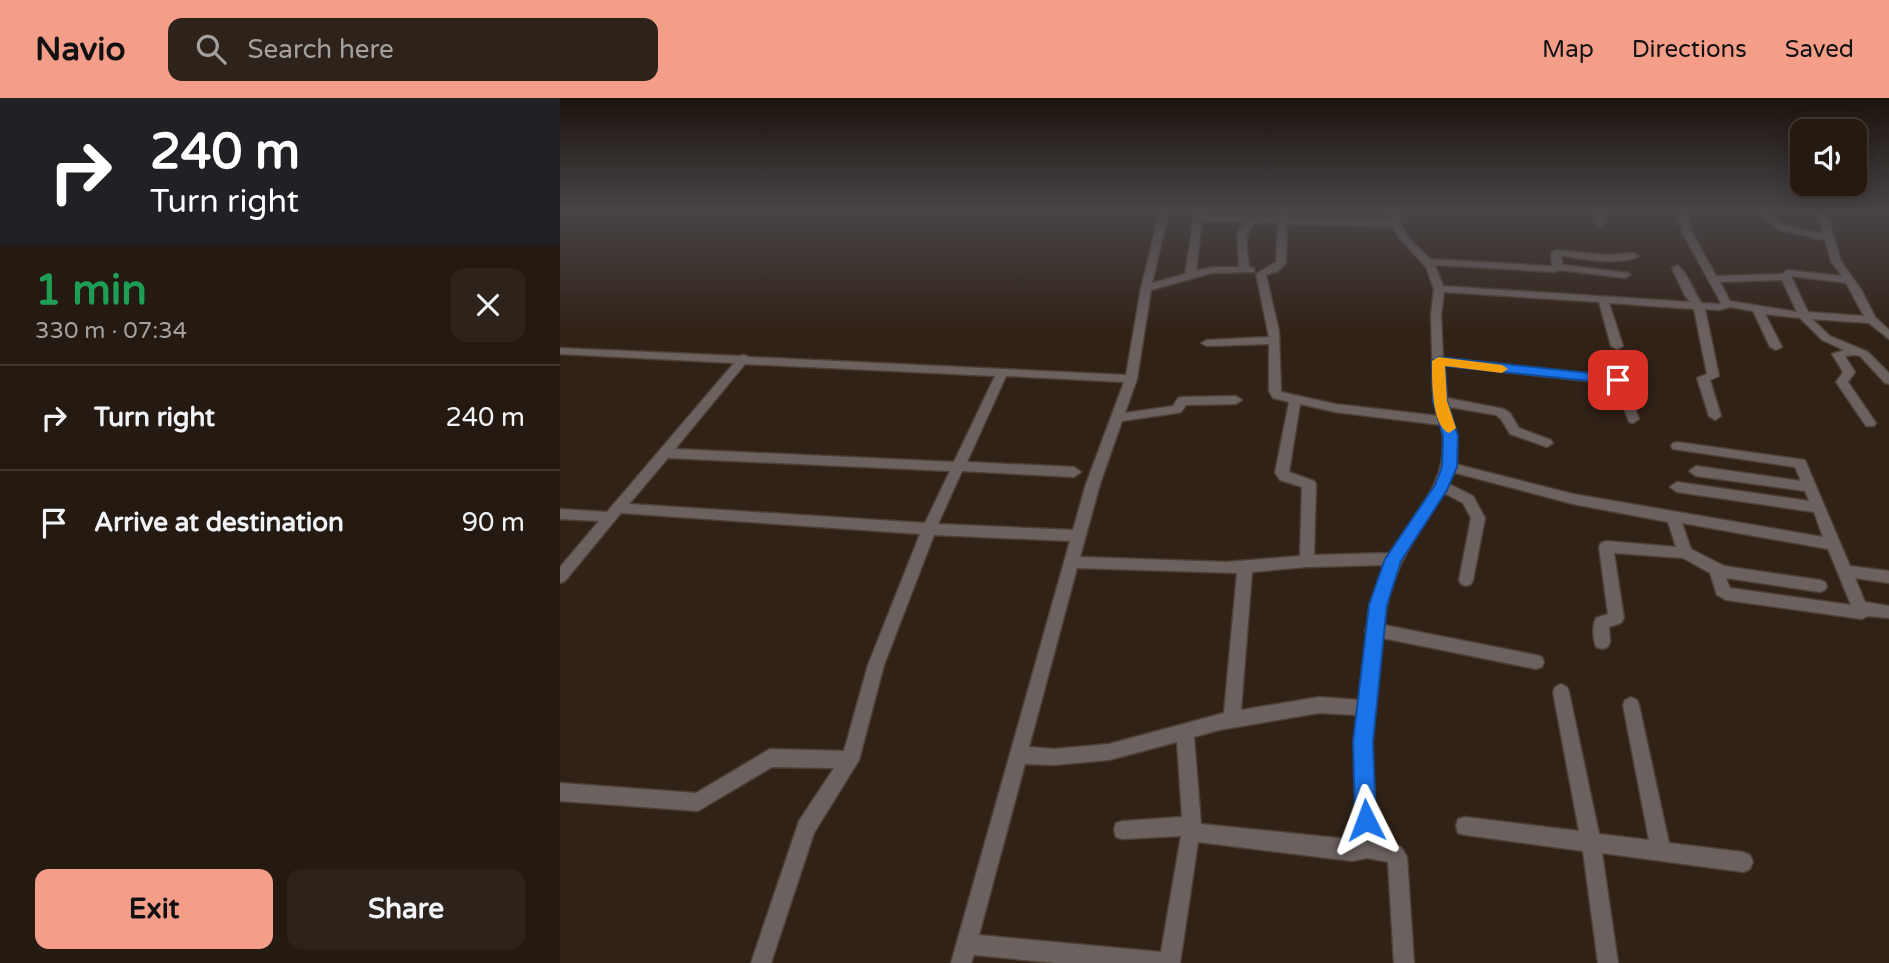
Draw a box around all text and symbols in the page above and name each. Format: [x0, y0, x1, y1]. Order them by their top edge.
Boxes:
search box [168, 18, 658, 81]
text: Navio [35, 30, 126, 69]
icon: search [192, 30, 230, 68]
text: Search here [248, 34, 394, 65]
text: Map [1542, 35, 1594, 64]
text: Directions [1632, 35, 1747, 64]
text: Saved [1785, 35, 1854, 64]
map controls [1790, 119, 1867, 196]
button: sound [1790, 119, 1867, 196]
text: 240 m [150, 123, 300, 182]
icon: right [35, 126, 126, 217]
text: Turn right [150, 183, 299, 221]
text: 1 min [35, 265, 147, 316]
button: close [451, 268, 525, 342]
text: 330 m · 07:34 [35, 317, 187, 345]
pin [1588, 350, 1648, 410]
icon: arrive [1599, 361, 1637, 399]
icon: right [35, 399, 73, 437]
text: Turn right [94, 402, 215, 433]
text: 240 m [445, 402, 525, 433]
icon: arrive [35, 504, 73, 542]
text: Arrive at destination [94, 507, 344, 538]
text: 90 m [462, 507, 525, 538]
position arrow [1329, 783, 1403, 857]
button: Exit [35, 869, 273, 949]
button: Share [287, 869, 525, 949]

